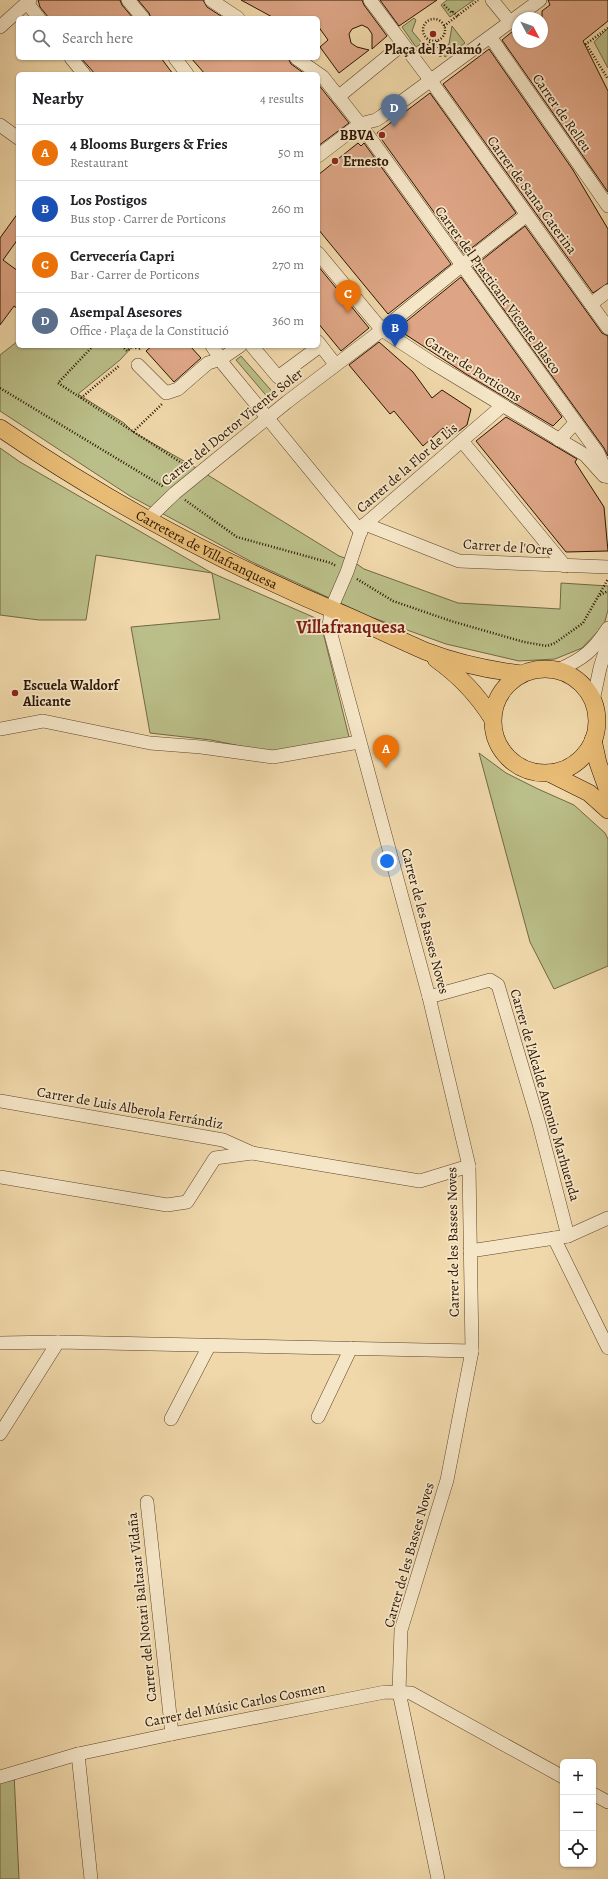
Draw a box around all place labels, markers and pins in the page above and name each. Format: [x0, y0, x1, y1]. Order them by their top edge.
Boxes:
marker: Plaça del Palamó [428, 29, 438, 39]
place label: Plaça del Palamó [384, 40, 482, 59]
pin: D [381, 94, 407, 127]
place label: BBVA [340, 126, 374, 145]
marker: BBVA [377, 130, 387, 140]
place label: Ernesto [343, 152, 389, 171]
marker: Ernesto [330, 156, 340, 166]
pin: C [335, 280, 361, 313]
pin: B [382, 314, 408, 347]
place label: Escuela Waldorf Alicante [22, 676, 120, 711]
marker: Escuela Waldorf Alicante [10, 688, 20, 698]
pin: A [373, 735, 399, 768]

